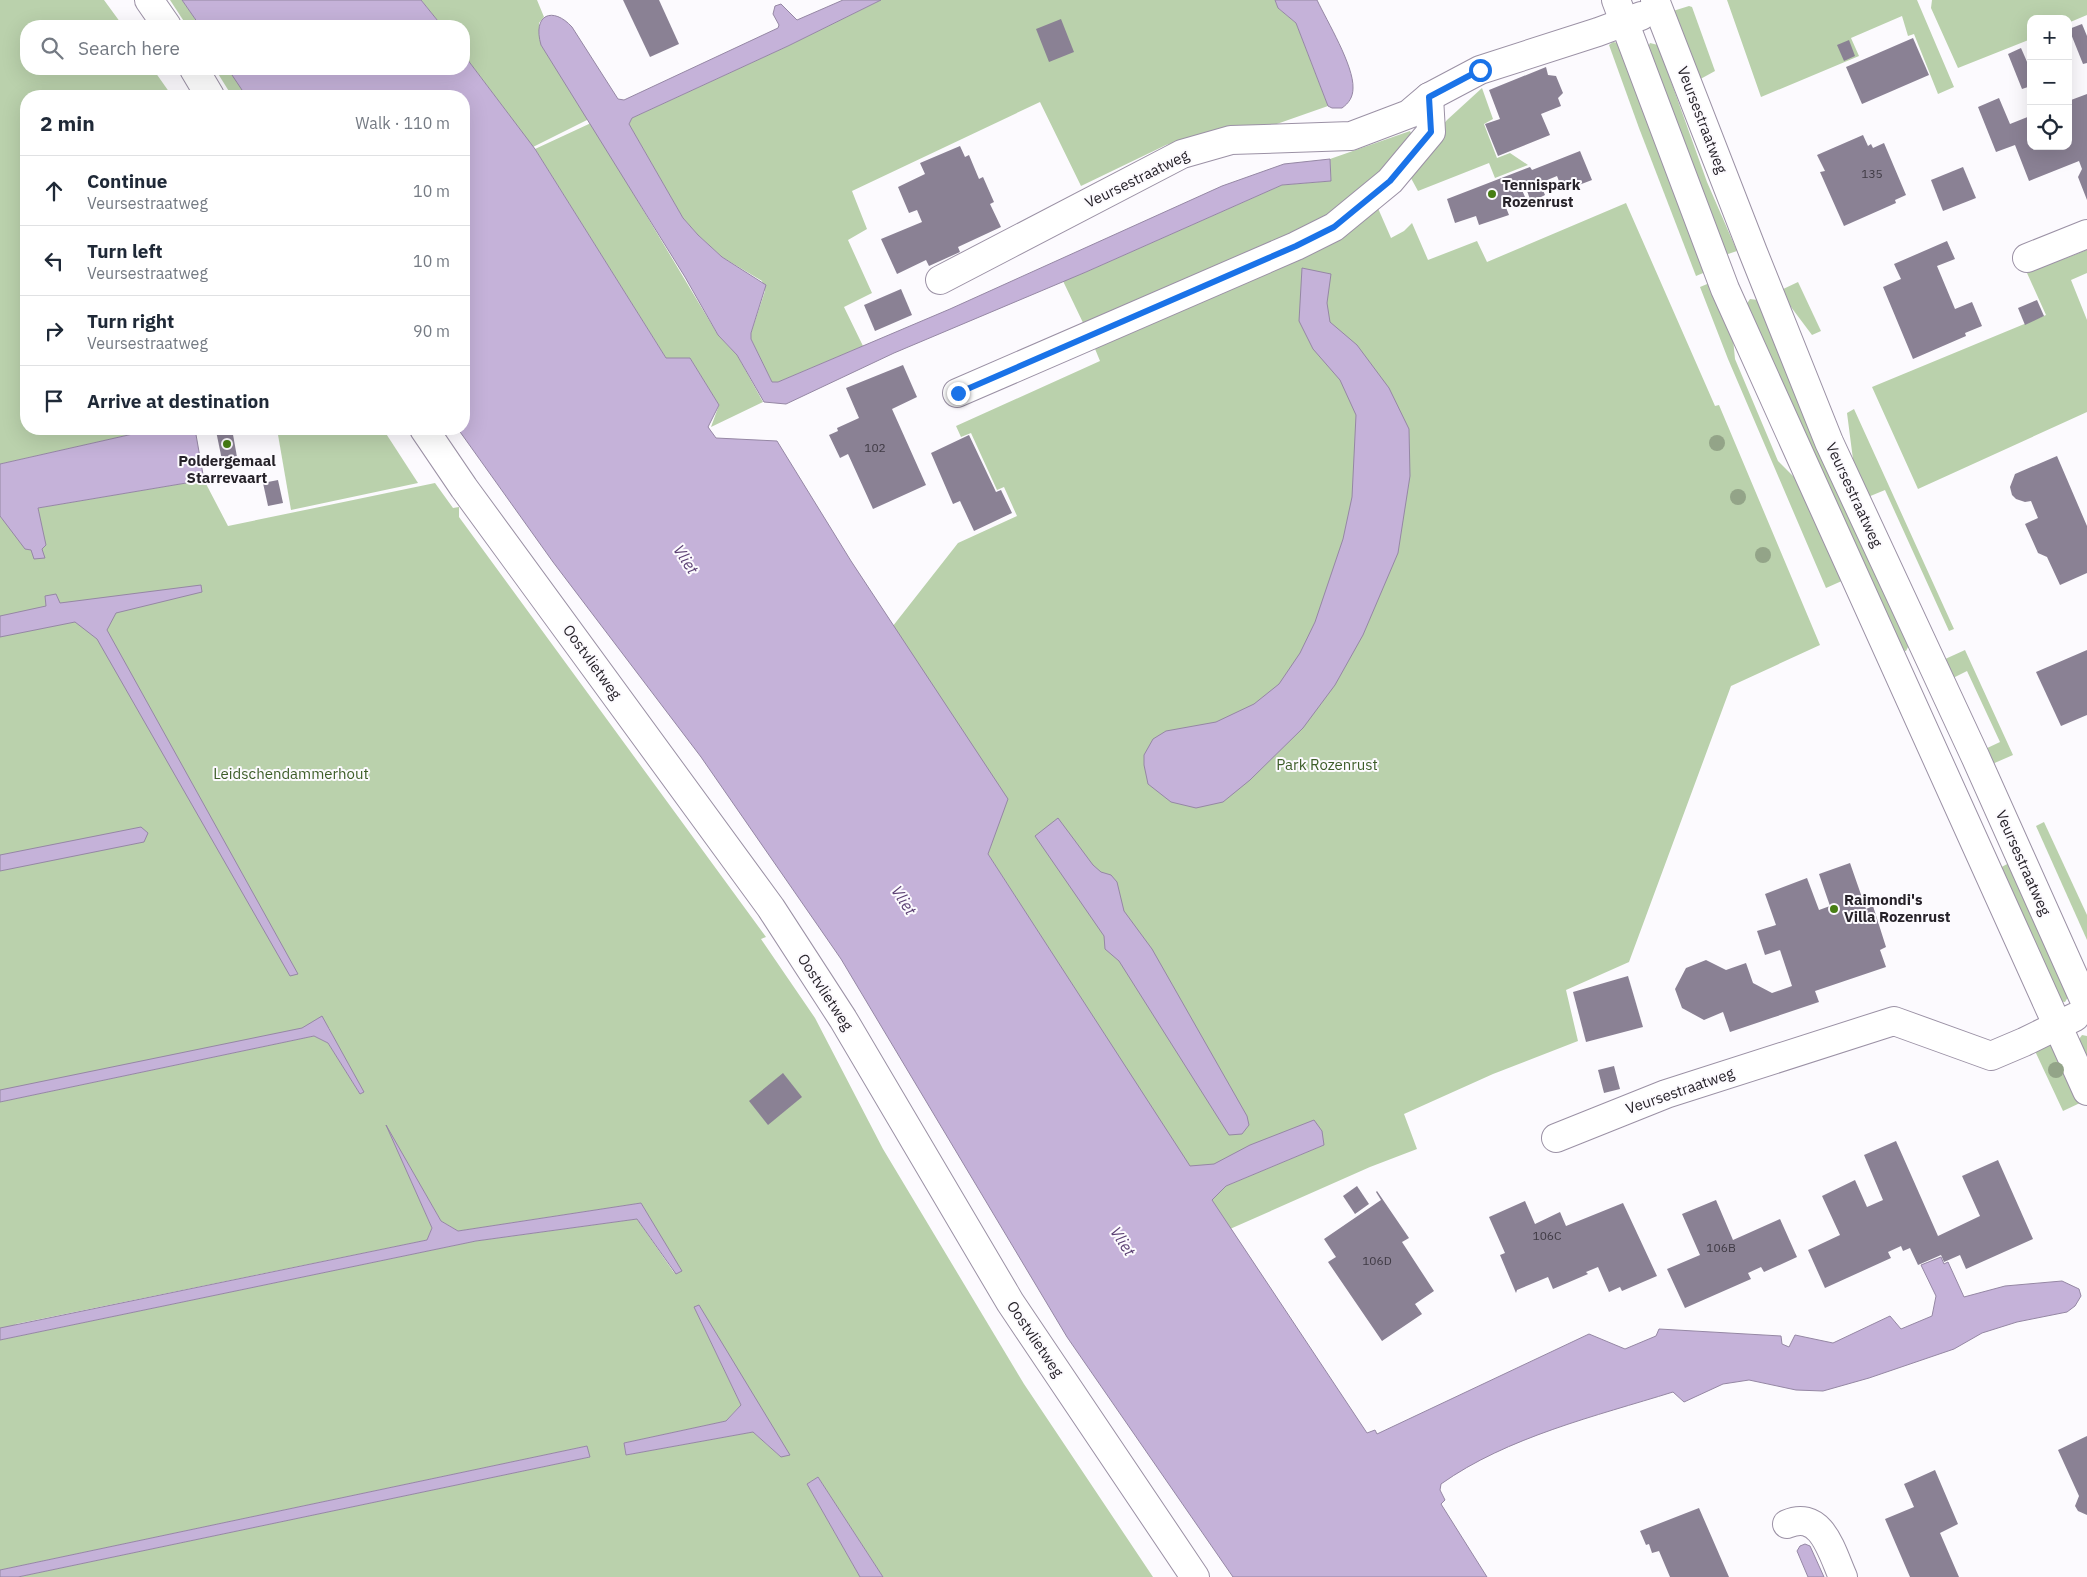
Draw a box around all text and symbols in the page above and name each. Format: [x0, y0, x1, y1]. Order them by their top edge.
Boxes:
map controls [2027, 15, 2072, 150]
button: + [2027, 15, 2072, 60]
search box [20, 20, 470, 75]
icon: search [38, 34, 66, 62]
text: Search here [78, 36, 180, 60]
route start [1469, 59, 1492, 82]
button: − [2027, 60, 2072, 105]
street label: Veursestraatweg [1673, 64, 1732, 176]
button: locate [2027, 105, 2072, 150]
text: 2 min [40, 109, 95, 137]
text: Walk · 110 m [355, 113, 450, 133]
street label: Veursestraatweg [1082, 145, 1192, 212]
house number: 135 [1861, 166, 1883, 181]
text: Continue [87, 169, 167, 193]
place label: Tennispark Rozenrust [1502, 175, 1581, 211]
icon: ahead [40, 177, 68, 205]
text: 10 m [413, 181, 450, 201]
marker: Tennispark Rozenrust [1486, 188, 1498, 200]
text: Veursestraatweg [87, 193, 208, 213]
text: Turn left [87, 239, 163, 263]
icon: left [40, 247, 68, 275]
text: 10 m [413, 251, 450, 271]
text: Veursestraatweg [87, 263, 208, 283]
text: Turn right [87, 309, 174, 333]
icon: right [40, 317, 68, 345]
text: 90 m [413, 321, 450, 341]
text: Veursestraatweg [87, 333, 208, 353]
route end [947, 382, 970, 405]
icon: arrive [40, 387, 68, 415]
text: Arrive at destination [87, 389, 270, 413]
marker: Poldergemaal Starrevaart [221, 438, 233, 450]
street label: Veursestraatweg [1822, 439, 1887, 550]
house number: 102 [864, 440, 886, 455]
place label: Poldergemaal Starrevaart [178, 451, 276, 487]
water label: Vliet [669, 540, 703, 578]
street label: Oostvlietweg [559, 621, 626, 703]
park label: Park Rozenrust [1276, 755, 1378, 774]
park label: Leidschendammerhout [213, 764, 369, 783]
street label: Veursestraatweg [1992, 807, 2055, 918]
water label: Vliet [887, 881, 921, 919]
place label: Raimondi's Villa Rozenrust [1844, 890, 1951, 926]
marker: Raimondi's Villa Rozenrust [1828, 903, 1840, 915]
street label: Oostvlietweg [794, 950, 857, 1034]
street label: Veursestraatweg [1623, 1063, 1737, 1118]
water label: Vliet [1106, 1222, 1140, 1260]
house number: 106C [1532, 1228, 1562, 1243]
house number: 106B [1706, 1240, 1736, 1255]
house number: 106D [1362, 1253, 1392, 1268]
street label: Oostvlietweg [1003, 1297, 1068, 1380]

